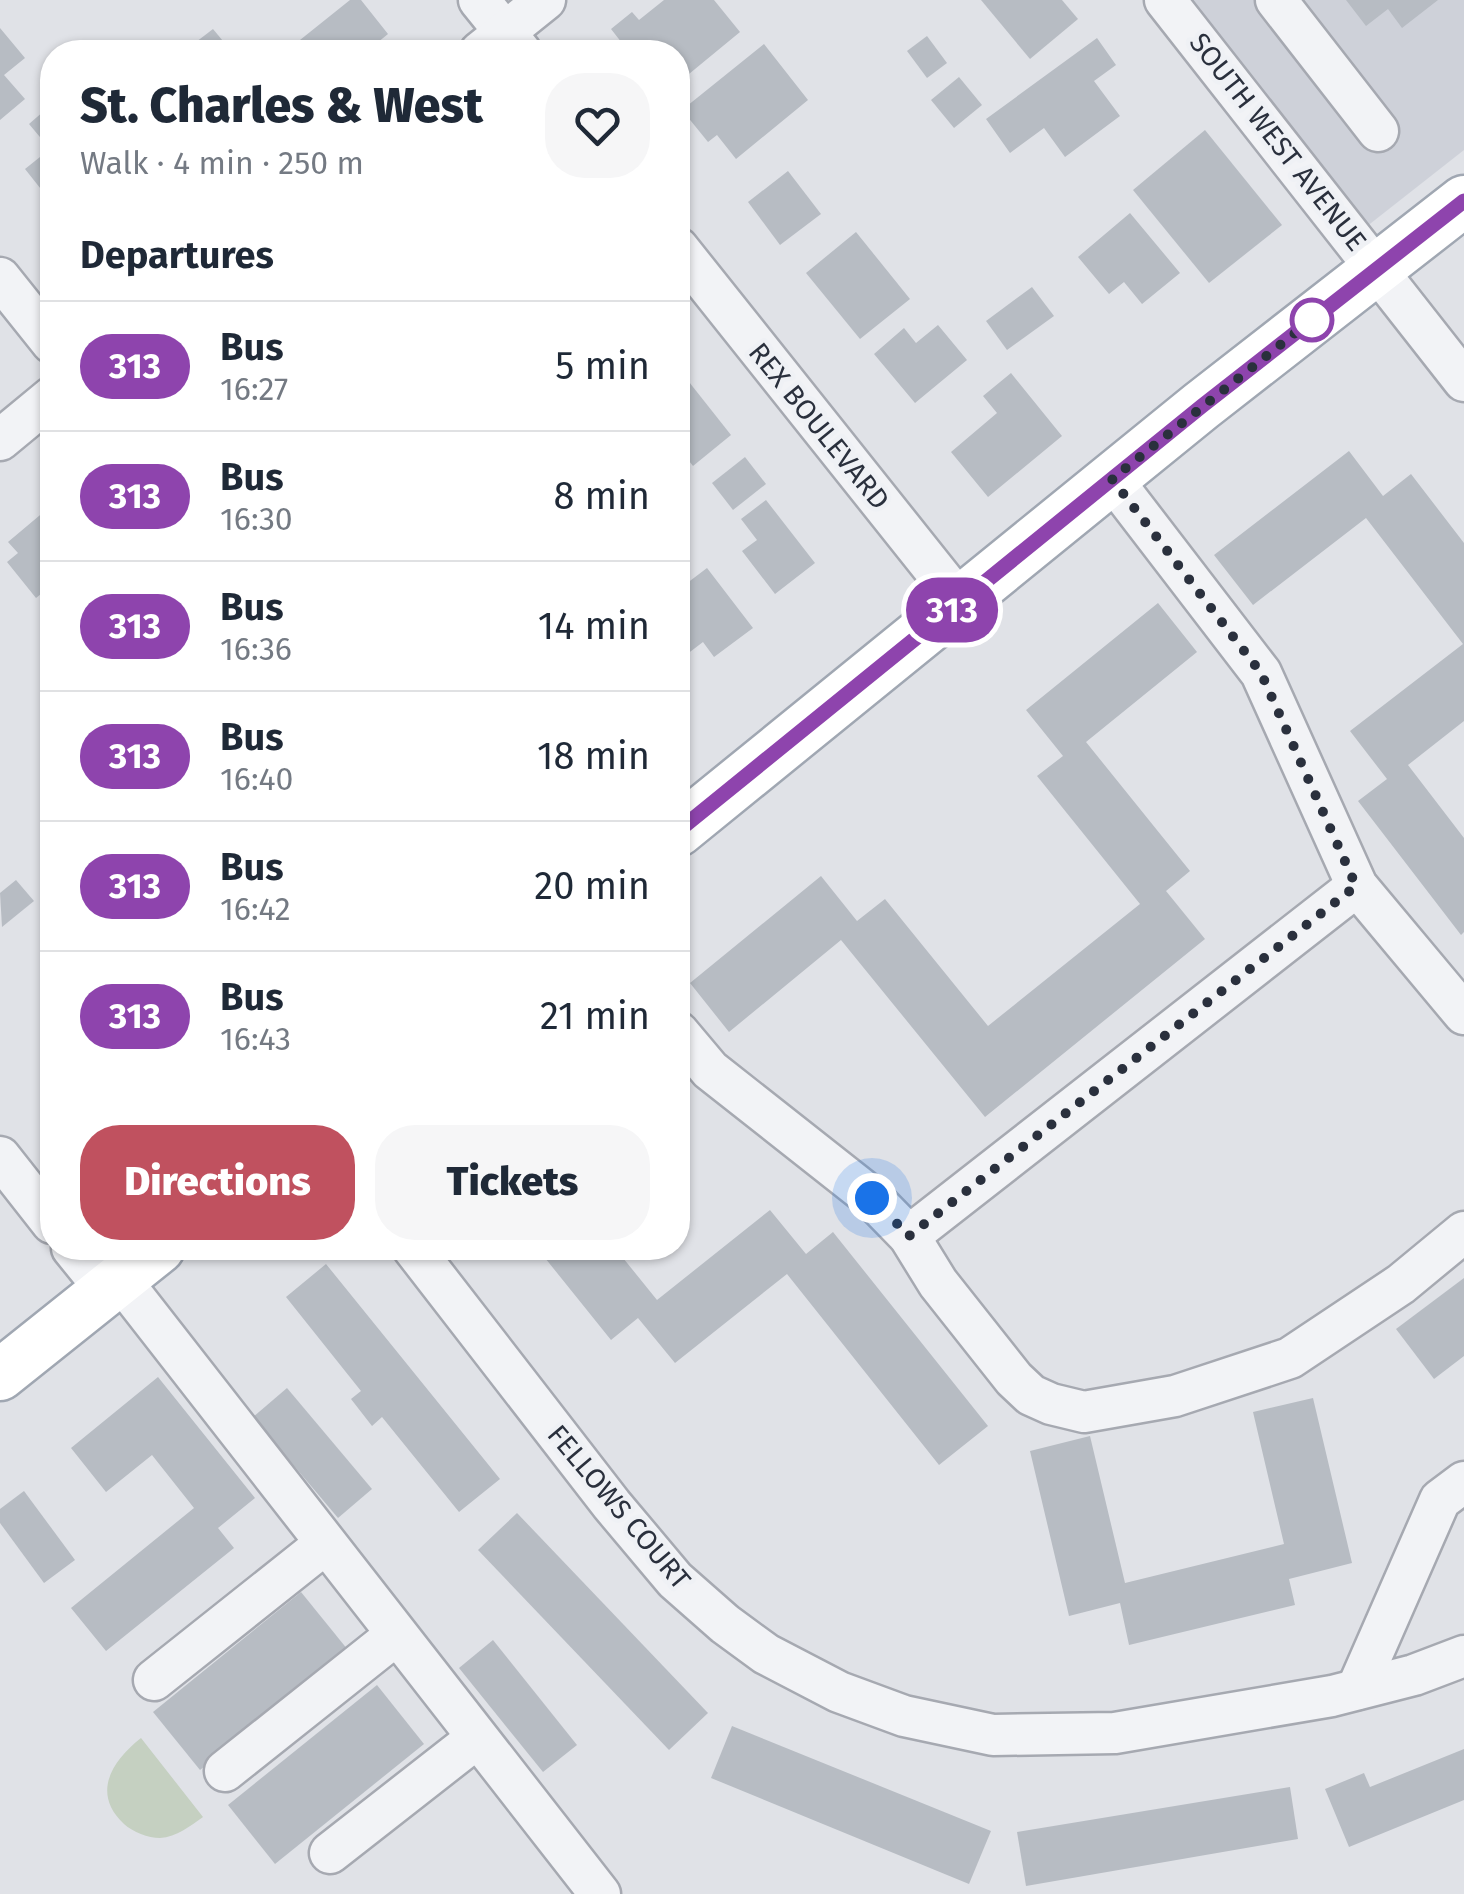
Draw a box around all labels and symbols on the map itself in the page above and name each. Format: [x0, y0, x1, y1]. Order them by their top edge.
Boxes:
street label: SOUTH WEST AVENUE [1183, 27, 1373, 257]
unlabelled marker [1291, 299, 1333, 341]
street label: REX BOULEVARD [742, 336, 896, 516]
line badge: 313 [894, 578, 1010, 642]
your location [847, 1173, 897, 1223]
street label: FELLOWS COURT [541, 1418, 698, 1596]

